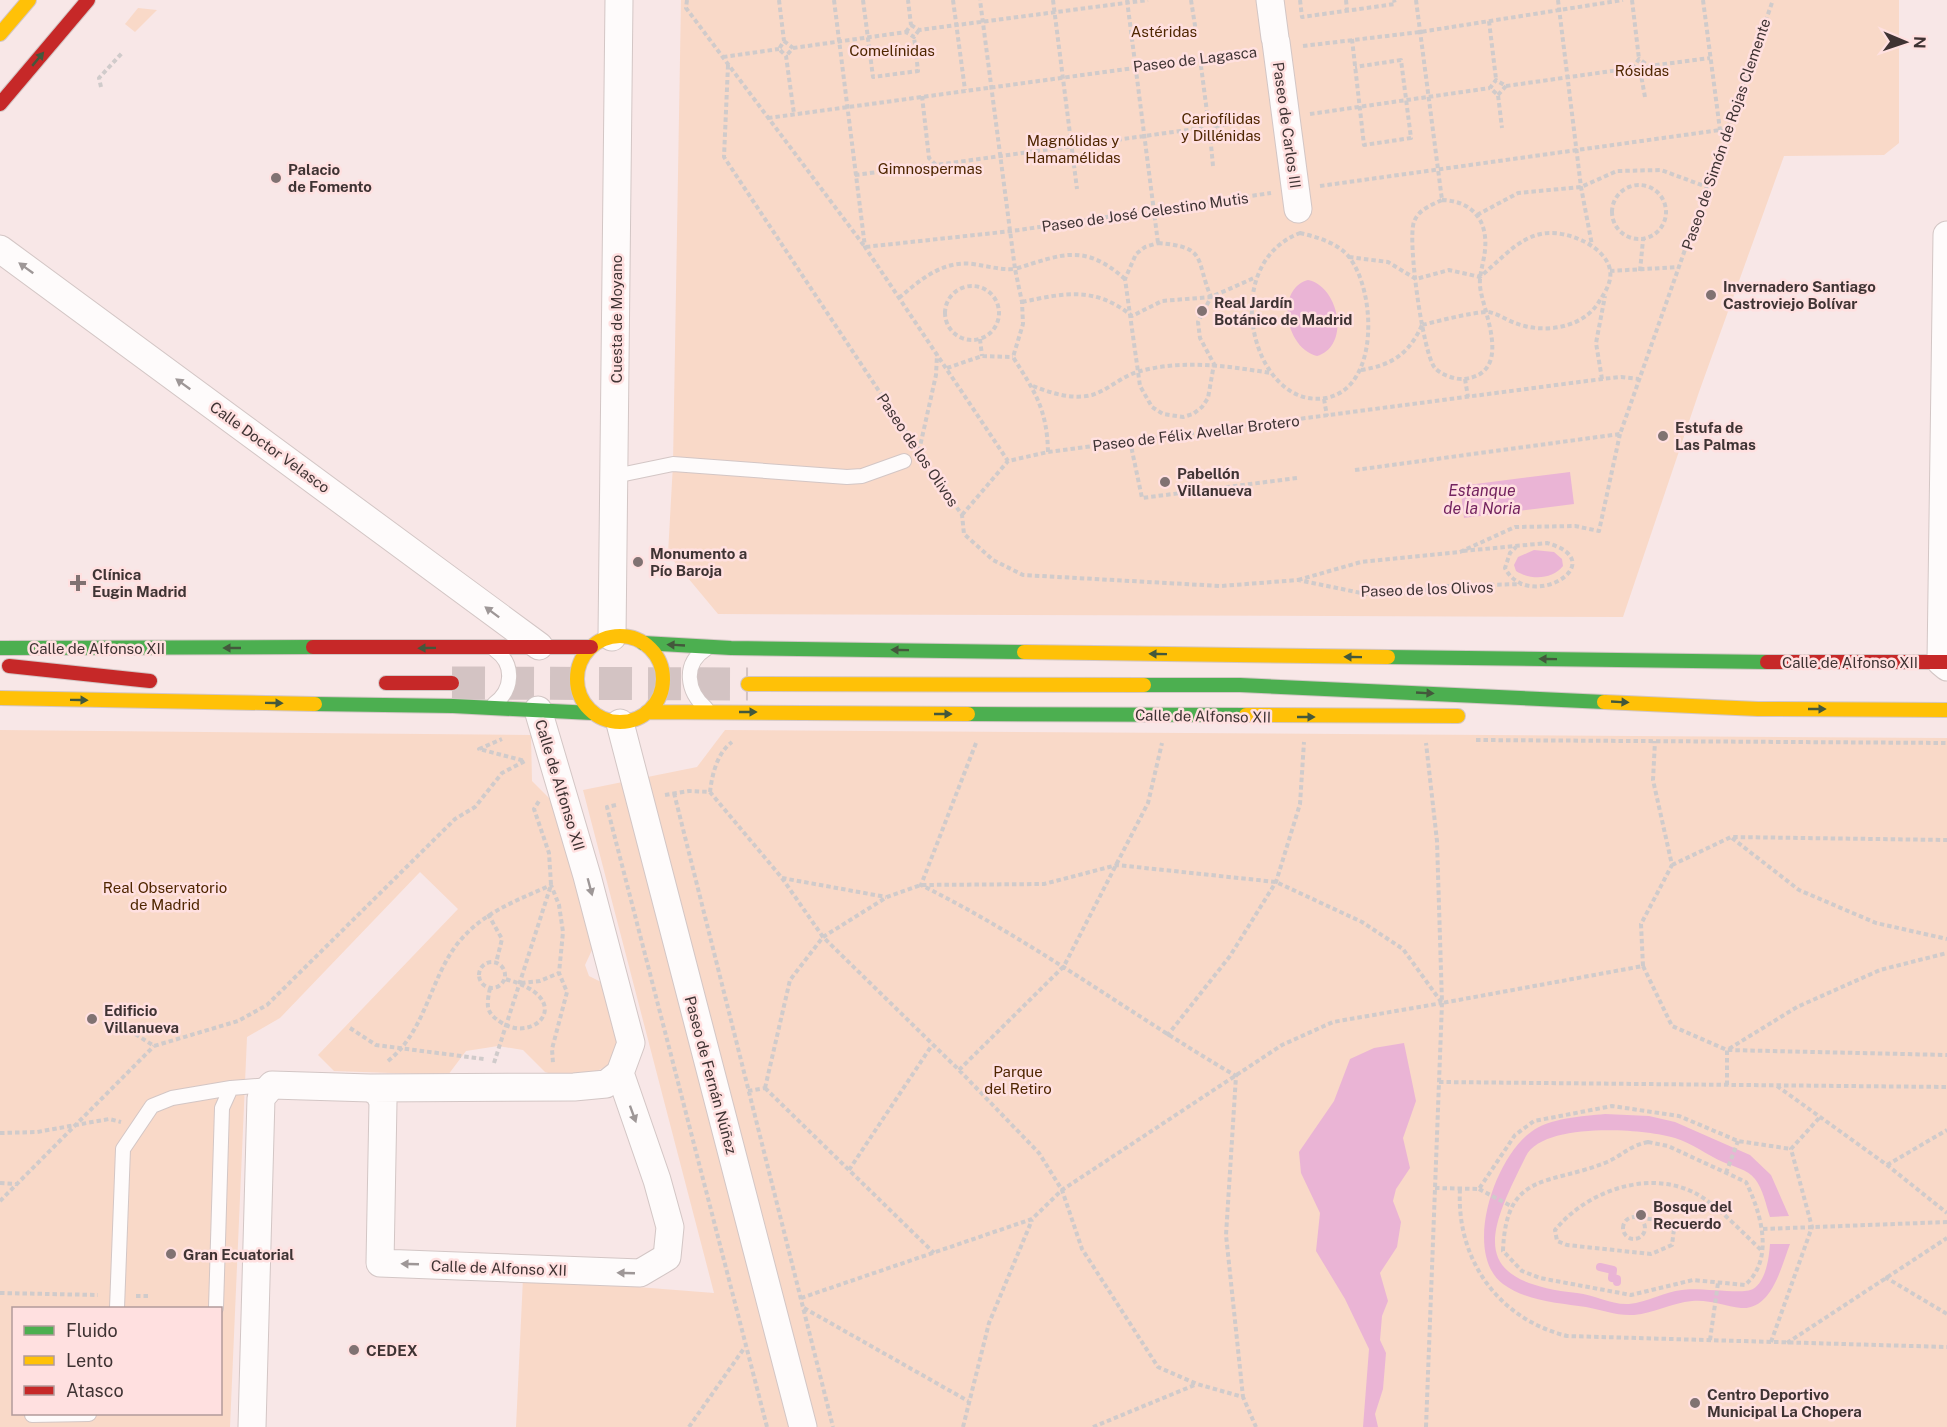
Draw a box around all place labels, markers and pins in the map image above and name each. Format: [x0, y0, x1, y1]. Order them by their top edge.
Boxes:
place label: Palacio de Fomento [288, 161, 372, 195]
marker: Palacio de Fomento [269, 171, 283, 185]
place label: Invernadero Santiago Castroviejo Bolívar [1723, 278, 1876, 312]
marker: Invernadero Santiago Castroviejo Bolívar [1704, 288, 1718, 302]
place label: Real Jardín Botánico de Madrid [1214, 294, 1352, 328]
marker: Real Jardín Botánico de Madrid [1195, 304, 1209, 318]
place label: Estufa de Las Palmas [1675, 419, 1756, 453]
marker: Estufa de Las Palmas [1656, 429, 1670, 443]
place label: Pabellón Villanueva [1177, 465, 1252, 499]
marker: Pabellón Villanueva [1158, 475, 1172, 489]
place label: Monumento a Pío Baroja [650, 545, 747, 579]
marker: Monumento a Pío Baroja [631, 555, 645, 569]
place label: Clínica Eugin Madrid [92, 566, 187, 600]
marker: Clínica Eugin Madrid [69, 574, 87, 592]
place label: Edificio Villanueva [104, 1002, 179, 1036]
marker: Edificio Villanueva [85, 1012, 99, 1026]
place label: Bosque del Recuerdo [1653, 1198, 1733, 1232]
marker: Bosque del Recuerdo [1634, 1208, 1648, 1222]
place label: Gran Ecuatorial [183, 1246, 294, 1263]
marker: Gran Ecuatorial [164, 1247, 178, 1261]
place label: CEDEX [366, 1342, 418, 1359]
marker: CEDEX [347, 1343, 361, 1357]
place label: Centro Deportivo Municipal La Chopera [1707, 1386, 1862, 1420]
marker: Centro Deportivo Municipal La Chopera [1688, 1396, 1702, 1410]

